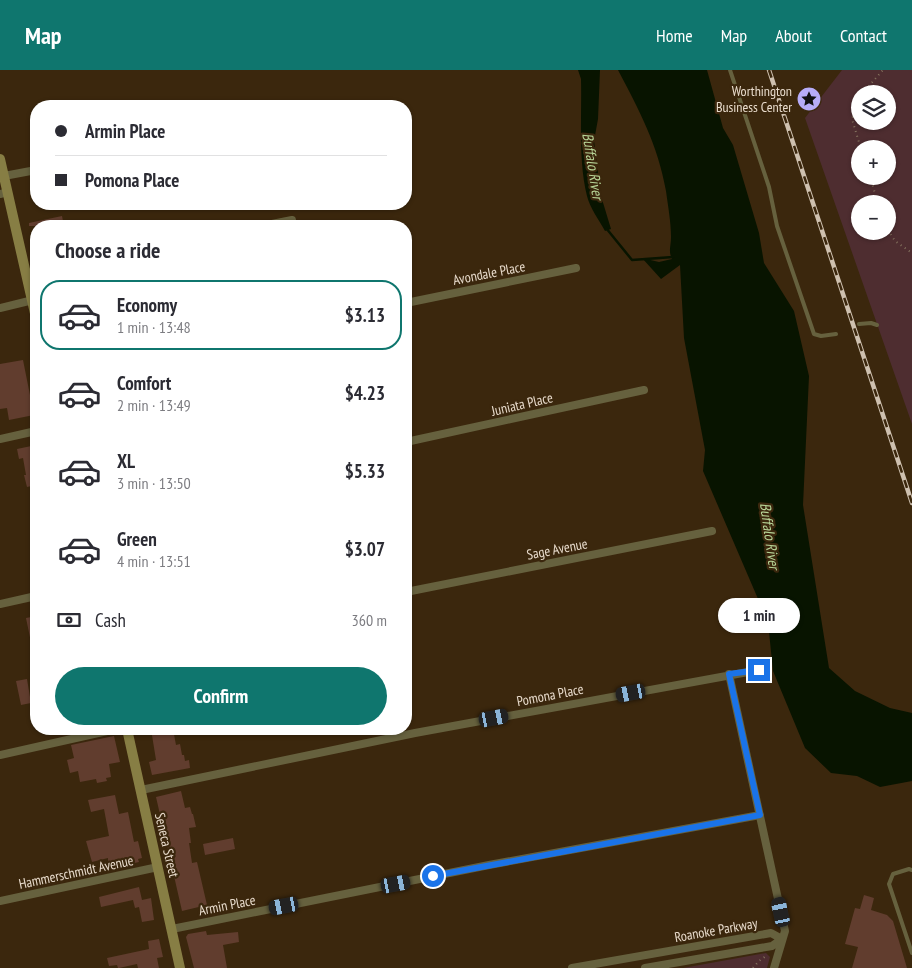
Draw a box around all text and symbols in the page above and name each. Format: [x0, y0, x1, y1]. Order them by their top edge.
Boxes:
text: Map [25, 20, 62, 51]
text: Home [656, 24, 693, 47]
text: Map [721, 24, 747, 47]
text: About [775, 24, 812, 47]
text: Contact [840, 24, 887, 47]
place label: Worthington Business Center [716, 82, 792, 116]
map controls [851, 85, 896, 240]
button: layers [851, 85, 896, 130]
place icon: Worthington Business Center [796, 86, 822, 112]
text: Armin Place [85, 119, 165, 143]
water label: Buffalo River [578, 131, 608, 202]
button: + [851, 140, 896, 185]
text: Pomona Place [85, 168, 179, 192]
button: − [851, 195, 896, 240]
text: Choose a ride [55, 236, 160, 264]
street label: Avondale Place [451, 257, 527, 289]
icon: car [57, 293, 102, 338]
text: Economy [117, 293, 177, 317]
text: $3.13 [345, 303, 385, 327]
text: 1 min · 13:48 [117, 317, 191, 337]
icon: car [57, 371, 102, 416]
text: Comfort [117, 371, 171, 395]
text: $4.23 [345, 381, 385, 405]
street label: Juniata Place [489, 388, 555, 420]
text: 2 min · 13:49 [117, 395, 191, 415]
icon: car [57, 449, 102, 494]
text: XL [117, 449, 135, 473]
text: $5.33 [345, 459, 385, 483]
text: 3 min · 13:50 [117, 473, 191, 493]
water label: Buffalo River [756, 501, 784, 572]
icon: car [57, 527, 102, 572]
text: Green [117, 527, 157, 551]
street label: Sage Avenue [525, 534, 589, 564]
text: $3.07 [345, 537, 385, 561]
text: 4 min · 13:51 [117, 551, 191, 571]
callout: 1 min [718, 598, 800, 632]
text: 1 min [743, 605, 775, 625]
icon: cash [55, 606, 83, 634]
text: Cash [95, 608, 126, 632]
text: 360 m [352, 610, 387, 630]
route end [748, 659, 770, 681]
button: Confirm [55, 667, 387, 725]
street label: Pomona Place [515, 680, 585, 710]
car [614, 683, 647, 703]
car [477, 708, 510, 728]
street label: Seneca Street [151, 811, 183, 879]
street label: Hammerschmidt Avenue [17, 851, 135, 893]
route start [422, 865, 444, 887]
car [379, 874, 412, 894]
street label: Armin Place [197, 891, 257, 919]
car [267, 896, 300, 916]
car [770, 896, 791, 928]
street label: Roanoke Parkway [673, 914, 760, 946]

